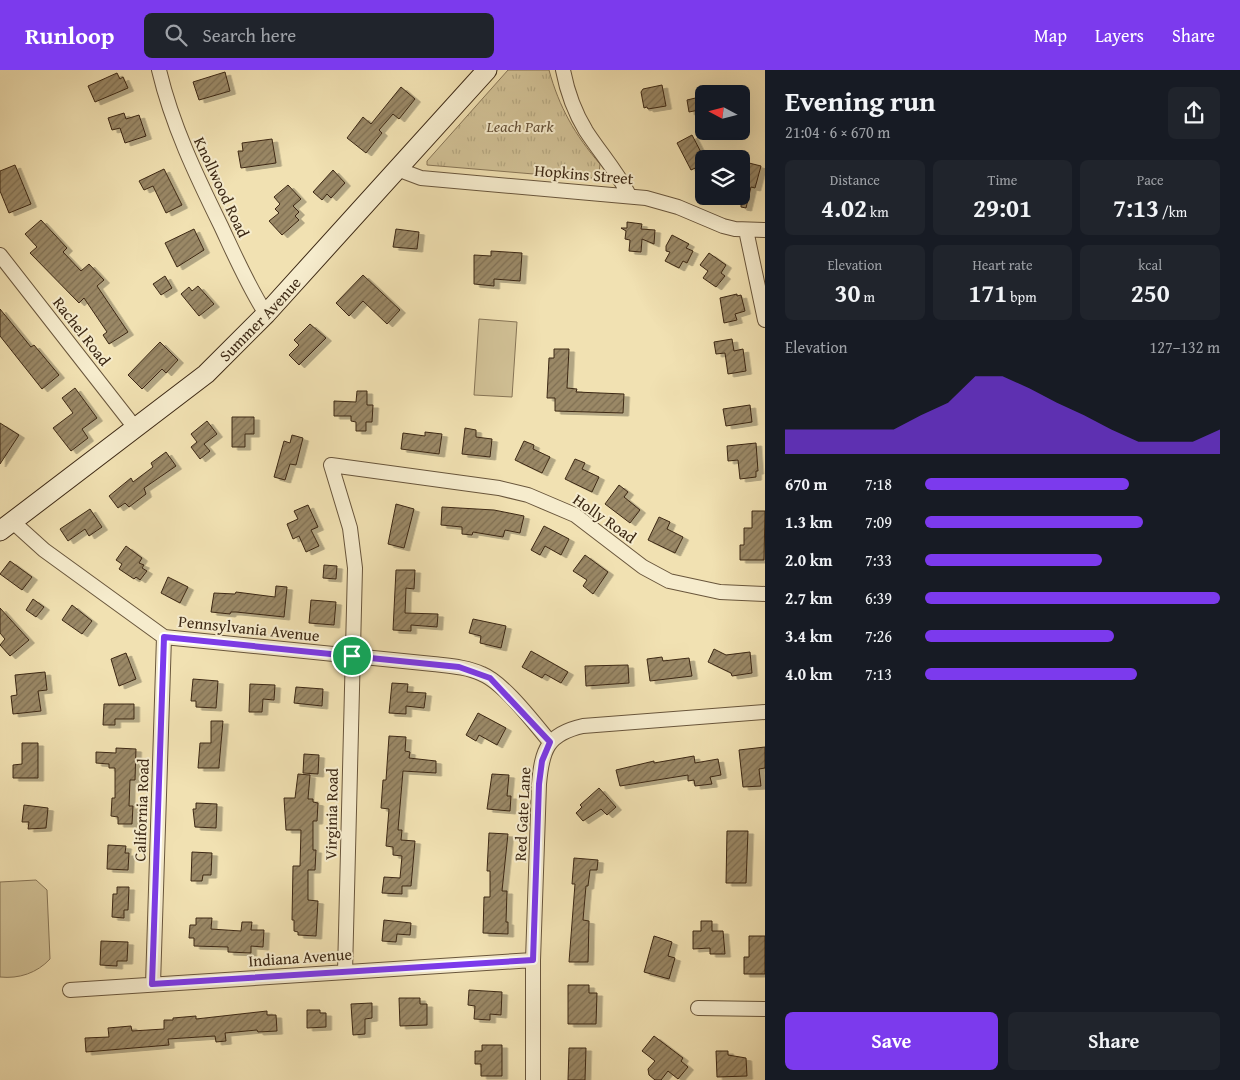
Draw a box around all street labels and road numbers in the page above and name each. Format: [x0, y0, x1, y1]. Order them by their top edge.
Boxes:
street label: Knollwood Road [188, 133, 256, 242]
street label: Hopkins Street [533, 158, 635, 190]
street label: Summer Avenue [213, 271, 306, 367]
street label: Rachel Road [47, 291, 117, 371]
street label: Holly Road [568, 487, 642, 549]
street label: Pennsylvania Avenue [177, 609, 321, 647]
street label: California Road [127, 758, 155, 862]
street label: Red Gate Lane [508, 766, 536, 862]
street label: Virginia Road [318, 767, 344, 860]
street label: Indiana Avenue [247, 941, 353, 973]

